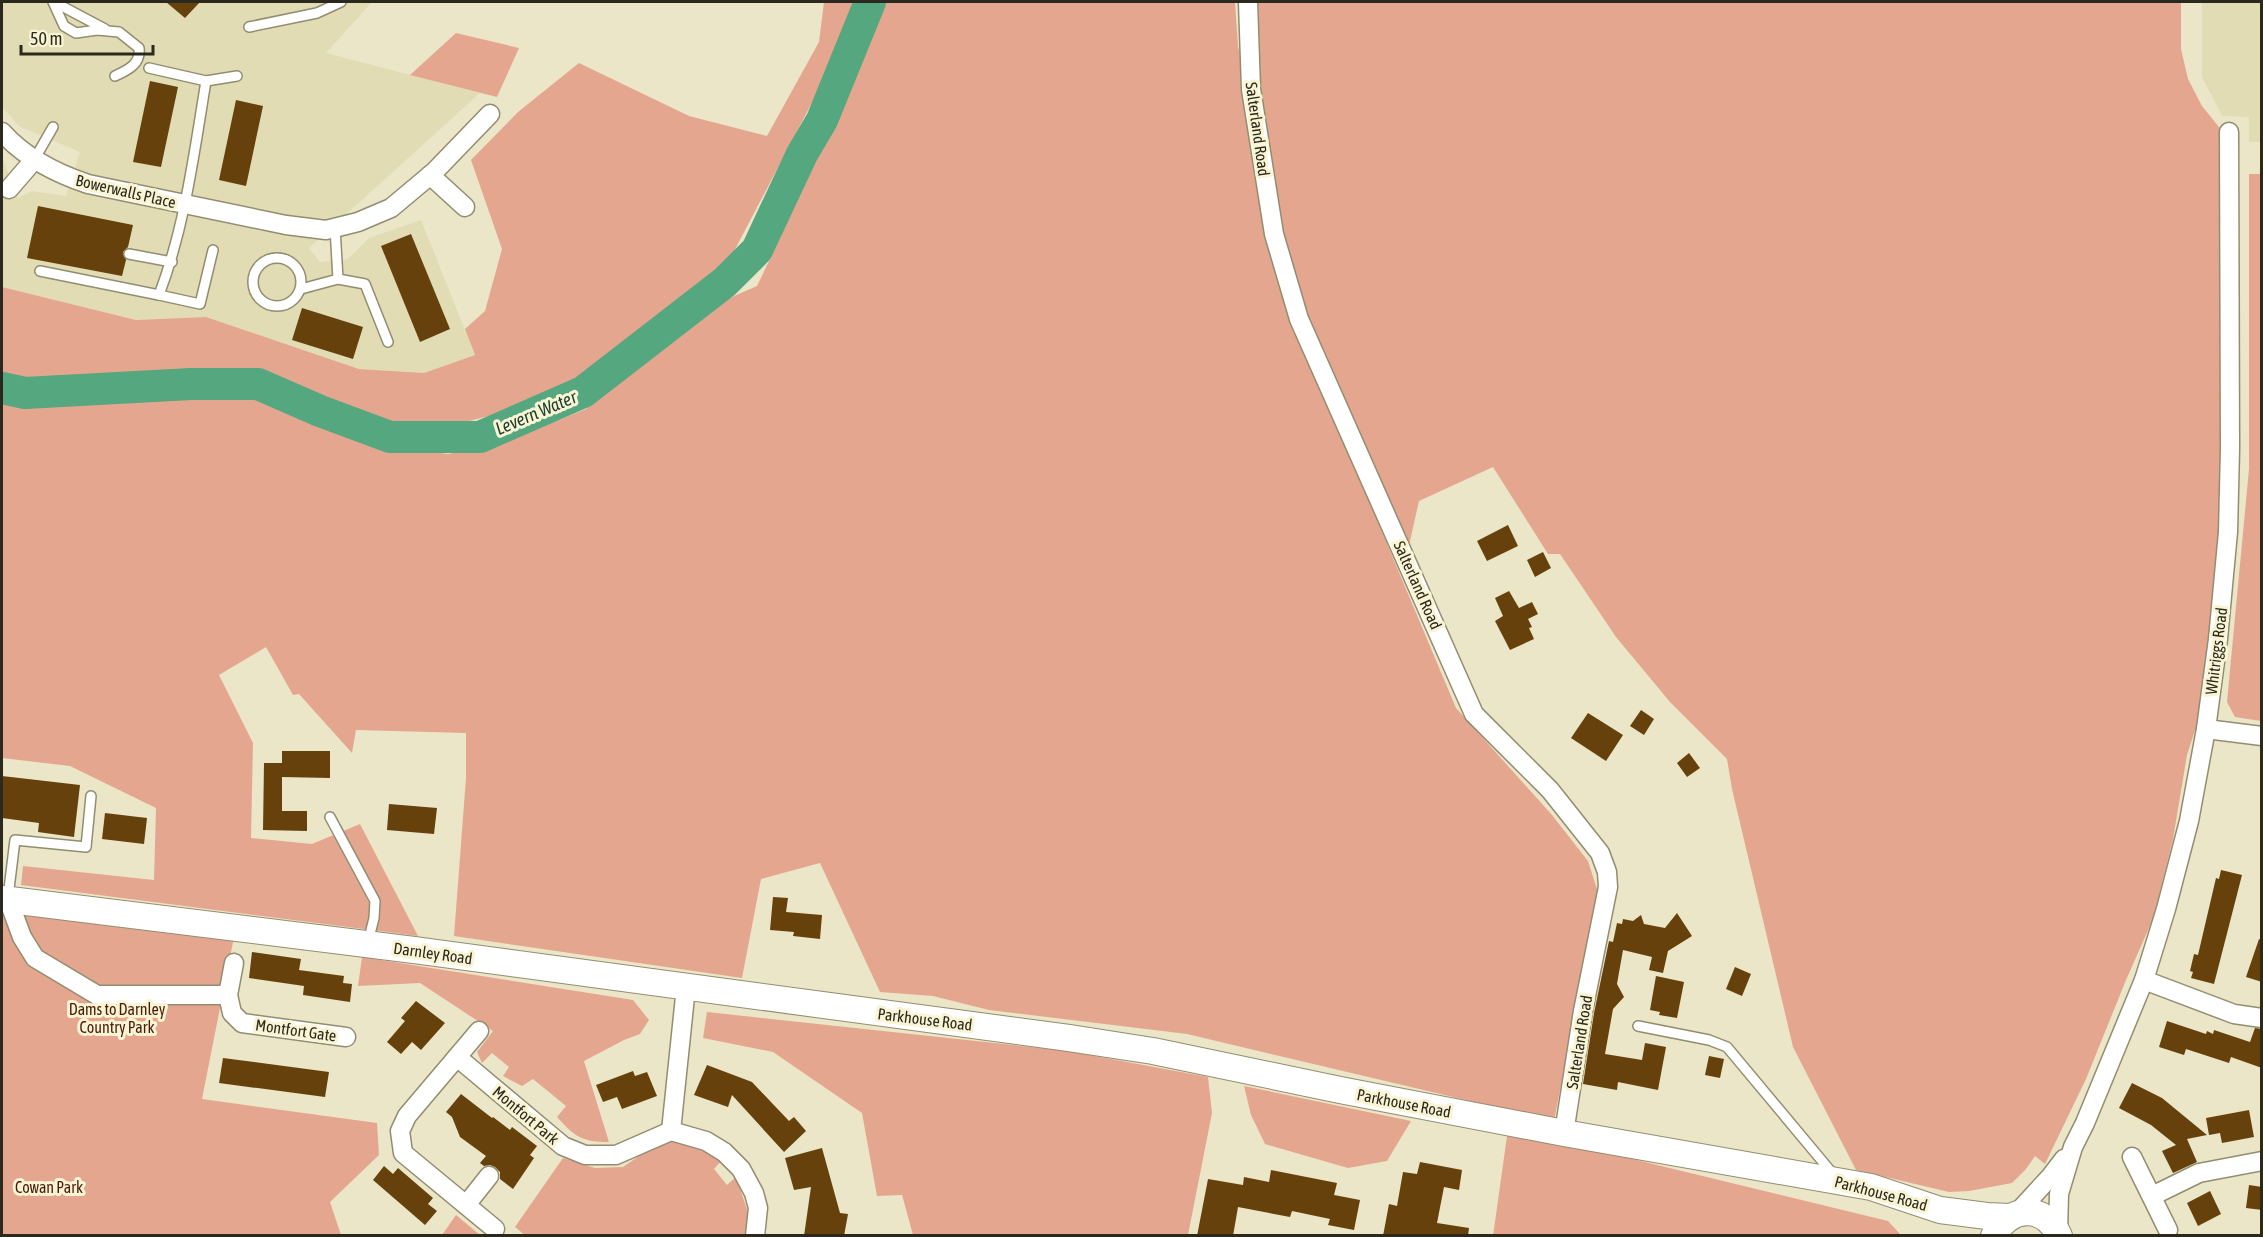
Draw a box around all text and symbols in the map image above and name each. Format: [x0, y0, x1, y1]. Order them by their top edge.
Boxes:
scale bar [21, 18, 153, 56]
text: 50 m [30, 28, 62, 49]
street label: Salterland Road [1243, 81, 1273, 177]
street label: Bowerwalls Place [74, 171, 178, 211]
water label: Levern Water [492, 386, 580, 439]
street label: Salterland Road [1391, 538, 1445, 632]
street label: Whitriggs Road [2202, 606, 2231, 696]
street label: Darnley Road [392, 939, 474, 968]
street label: Salterland Road [1563, 994, 1595, 1090]
park label: Dams to Darnley Country Park [69, 1000, 166, 1037]
street label: Parkhouse Road [877, 1004, 973, 1034]
street label: Montfort Gate [254, 1015, 338, 1045]
street label: Montfort Park [489, 1082, 563, 1148]
street label: Parkhouse Road [1355, 1085, 1453, 1121]
street label: Parkhouse Road [1833, 1172, 1929, 1214]
park label: Cowan Park [15, 1178, 83, 1196]

